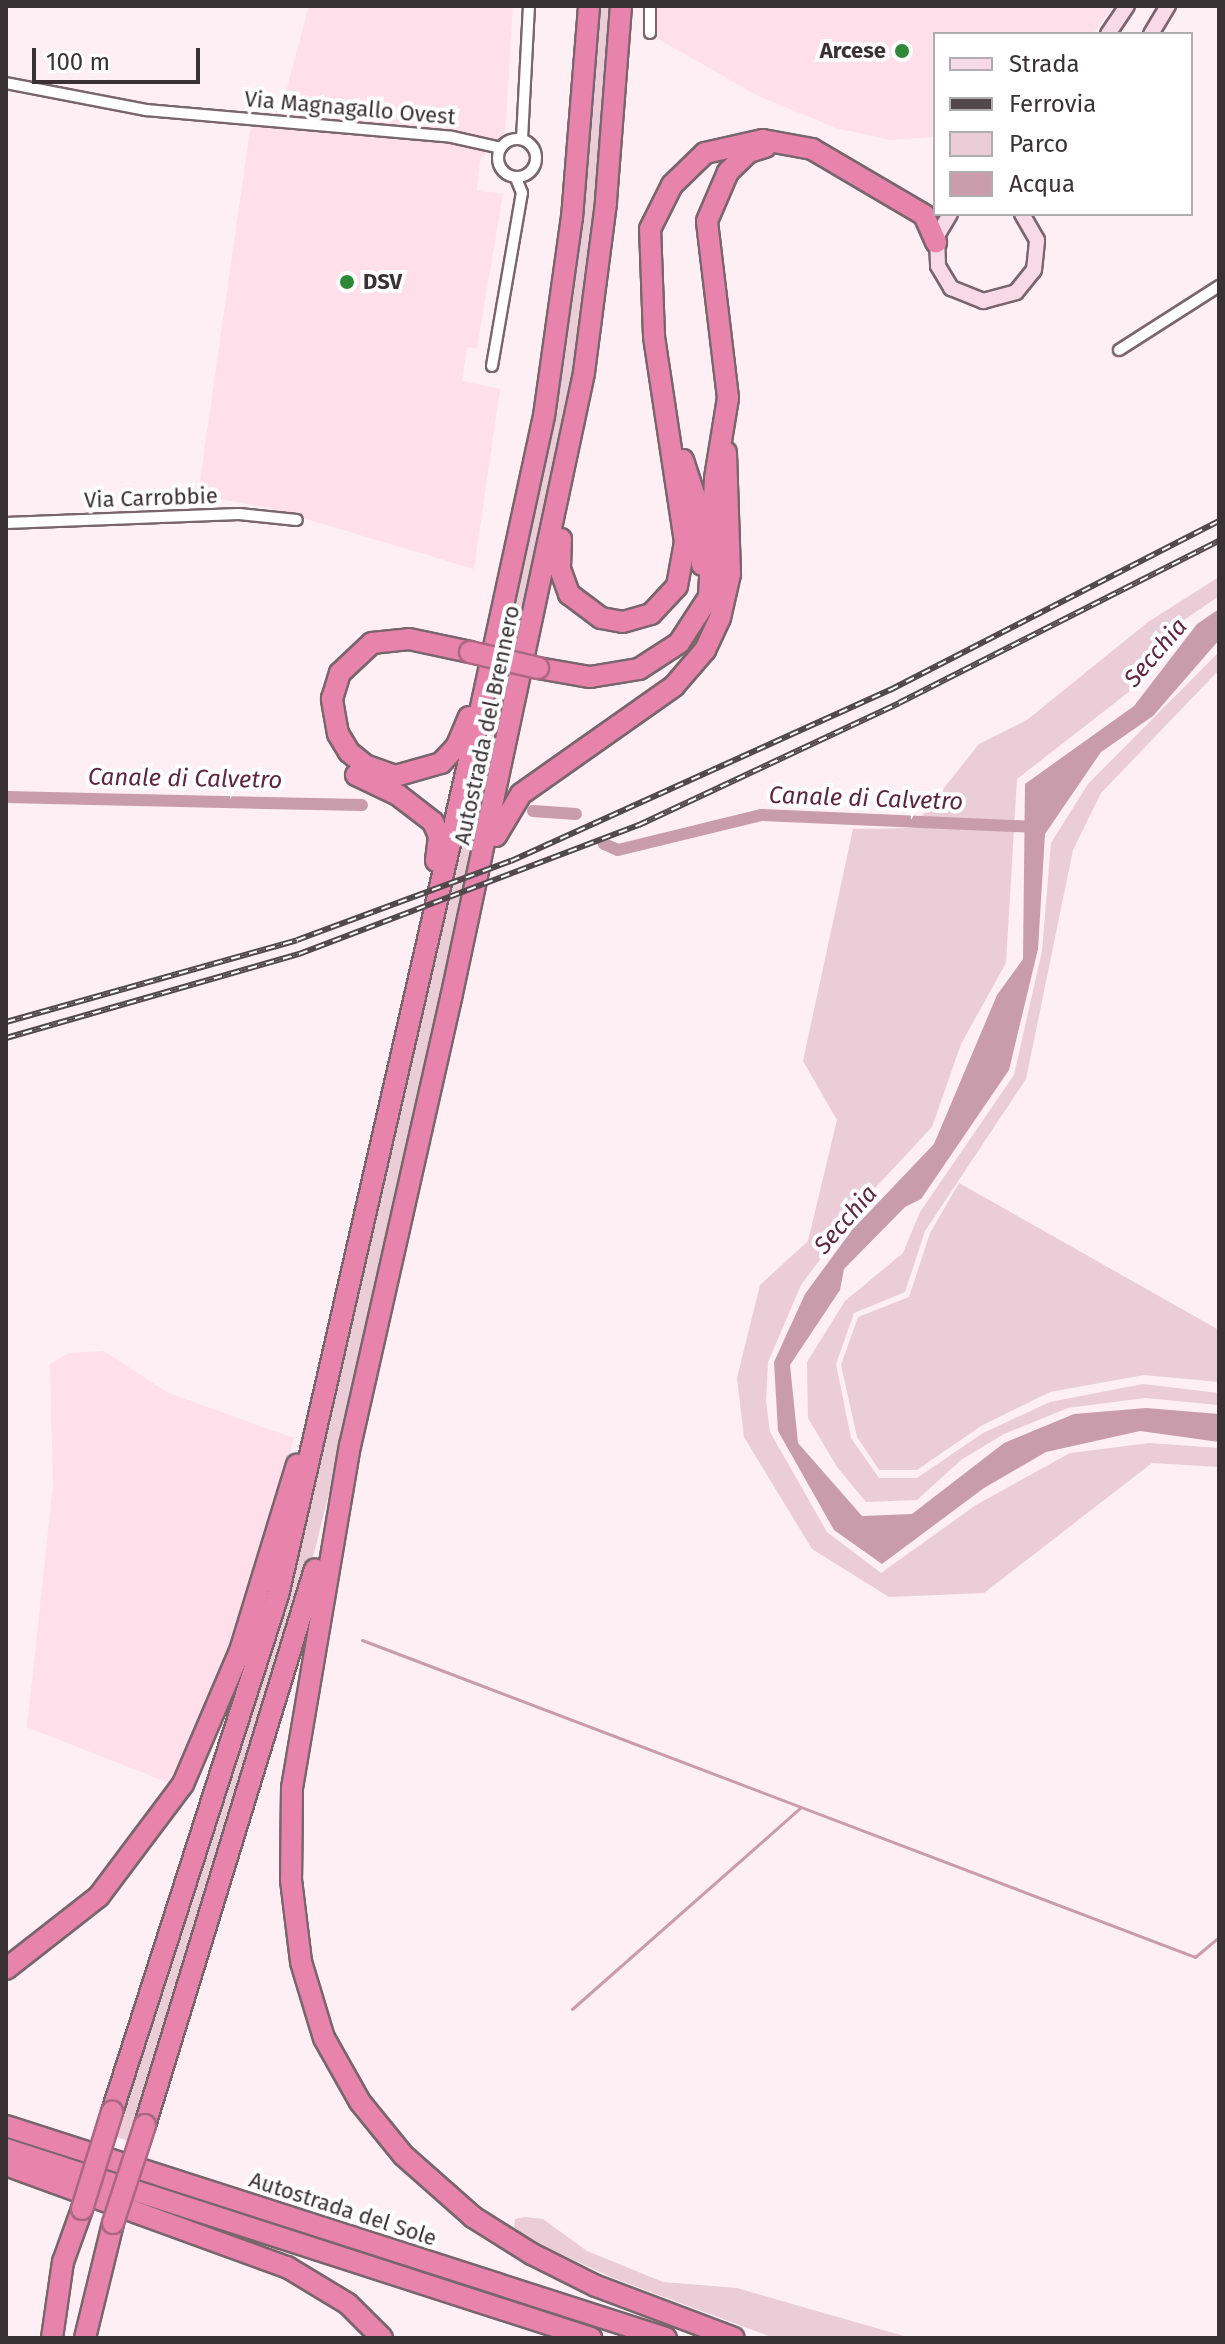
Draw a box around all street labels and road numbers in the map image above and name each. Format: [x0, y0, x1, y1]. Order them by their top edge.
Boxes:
street label: Via Magnagallo Ovest [243, 86, 457, 130]
street label: Via Carrobbie [84, 482, 218, 514]
street label: Autostrada del Brennero [449, 603, 525, 847]
street label: Autostrada del Sole [246, 2166, 440, 2252]

